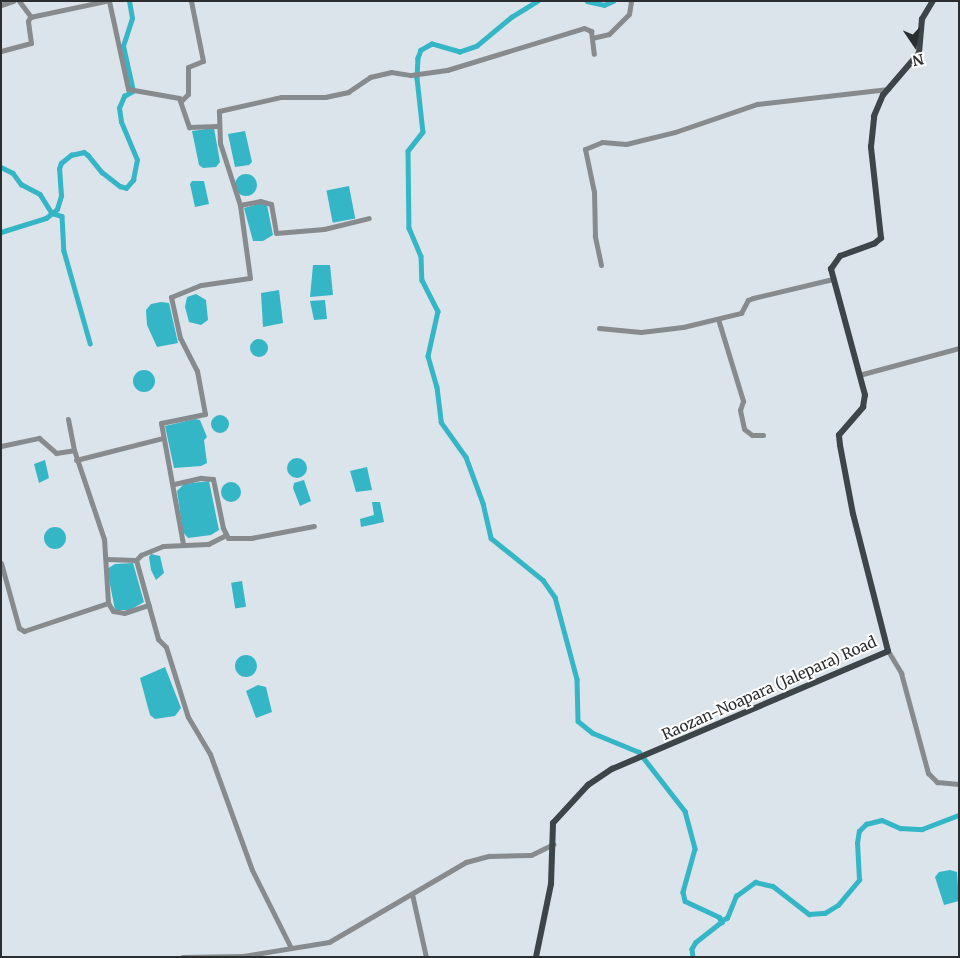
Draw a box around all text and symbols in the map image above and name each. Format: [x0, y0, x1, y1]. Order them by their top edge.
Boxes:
north arrow [890, 20, 940, 70]
text: N [911, 50, 925, 70]
street label: Raozan-Noapara (Jalepara) Road [659, 632, 879, 744]

